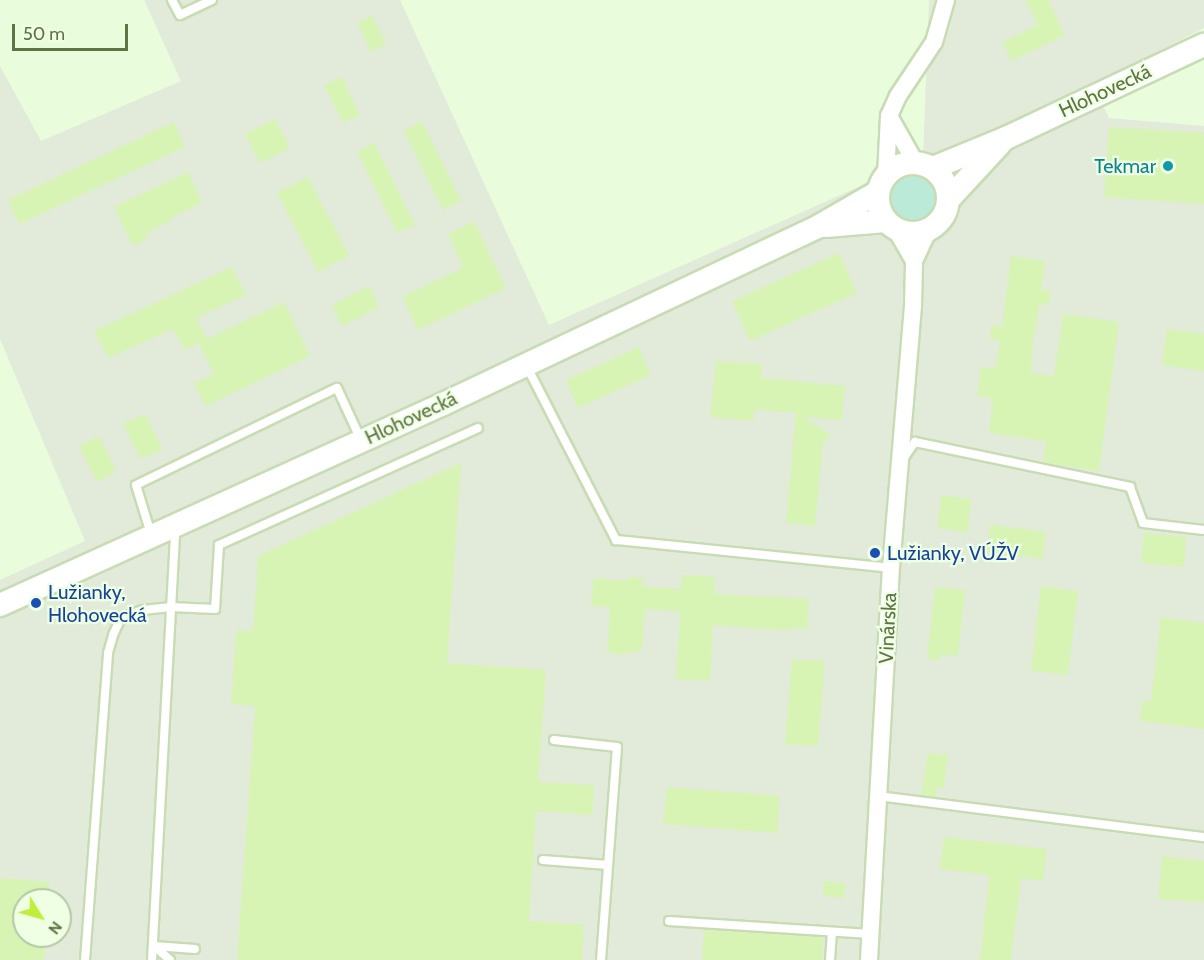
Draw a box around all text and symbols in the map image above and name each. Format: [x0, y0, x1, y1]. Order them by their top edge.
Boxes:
scale bar [15, 12, 130, 50]
text: 50 m [23, 23, 65, 45]
street label: Hlohovecká [1055, 59, 1155, 123]
place label: Tekmar [1094, 154, 1156, 178]
marker: Tekmar [1161, 159, 1175, 173]
street label: Hlohovecká [361, 386, 461, 450]
place label: Lužianky, VÚŽV [887, 541, 1019, 565]
marker: Lužianky, VÚŽV [868, 546, 882, 560]
place label: Lužianky, Hlohovecká [48, 580, 147, 627]
street label: Vinárska [874, 592, 902, 664]
marker: Lužianky, Hlohovecká [29, 596, 43, 610]
north arrow [12, 888, 72, 948]
text: N [44, 918, 66, 938]

